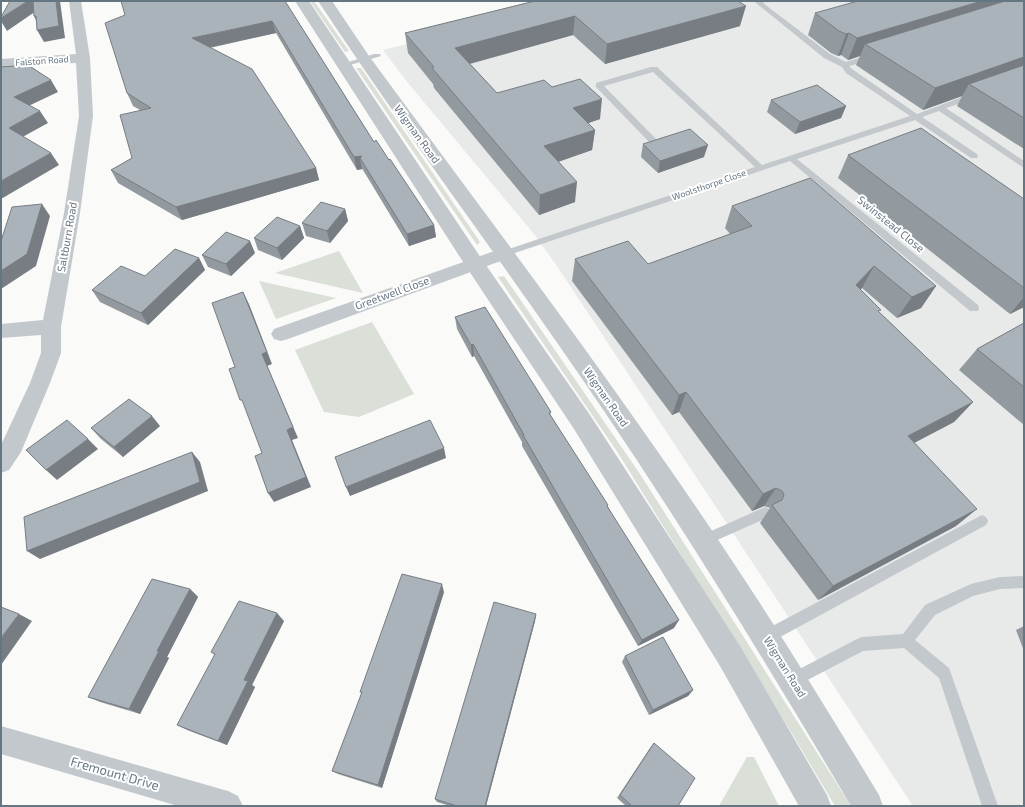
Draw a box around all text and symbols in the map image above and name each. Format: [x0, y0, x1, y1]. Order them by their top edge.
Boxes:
street label: Falston Road [15, 53, 69, 68]
street label: Wigman Road [392, 102, 443, 166]
street label: Woolsthorpe Close [670, 167, 747, 202]
street label: Swinstead Close [855, 193, 927, 255]
street label: Saltburn Road [54, 201, 79, 273]
street label: Greetwell Close [353, 273, 431, 312]
street label: Wigman Road [581, 365, 632, 429]
street label: Wigman Road [762, 634, 809, 700]
street label: Fremount Drive [69, 753, 161, 793]

